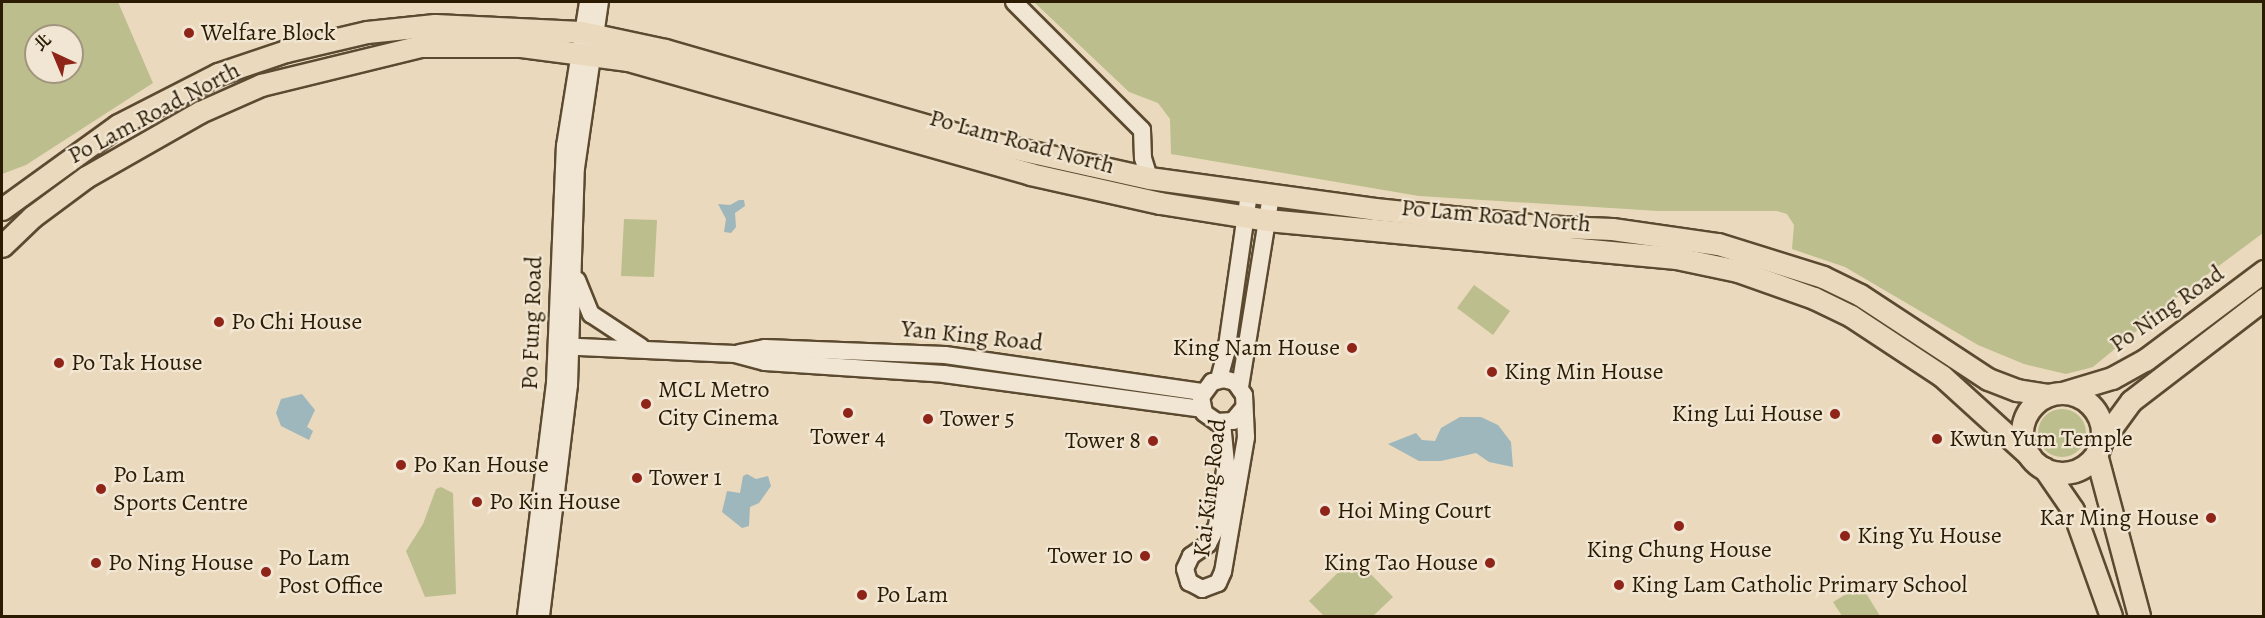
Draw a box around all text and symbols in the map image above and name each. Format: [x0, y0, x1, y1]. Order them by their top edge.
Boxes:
place label: Welfare Block [201, 19, 336, 47]
north arrow [24, 24, 84, 84]
marker: Welfare Block [182, 26, 196, 40]
text: 北 [29, 29, 56, 56]
street label: Po Lam Road North [63, 56, 245, 170]
street label: Po Lam Road North [926, 103, 1118, 181]
street label: Po Lam Road North [1400, 193, 1592, 239]
street label: Po Fung Road [515, 256, 549, 390]
street label: Po Ning Road [2104, 259, 2230, 359]
place label: Po Chi House [231, 308, 362, 336]
street label: Yan King Road [900, 314, 1044, 358]
marker: Po Chi House [212, 315, 226, 329]
place label: King Nam House [1173, 334, 1340, 362]
marker: King Nam House [1345, 341, 1359, 355]
place label: Po Tak House [71, 349, 203, 377]
marker: Po Tak House [52, 356, 66, 370]
place label: King Min House [1504, 358, 1663, 386]
marker: King Min House [1485, 365, 1499, 379]
place label: MCL Metro City Cinema [658, 376, 779, 432]
marker: MCL Metro City Cinema [639, 397, 653, 411]
place label: King Lui House [1672, 400, 1823, 428]
place label: Tower 5 [940, 405, 1015, 433]
marker: Tower 4 [841, 406, 855, 420]
marker: King Lui House [1828, 407, 1842, 421]
marker: Tower 5 [921, 412, 935, 426]
street label: Kai King Road [1187, 417, 1233, 559]
place label: Tower 4 [810, 423, 886, 451]
place label: Kwun Yum Temple [1949, 425, 2133, 453]
place label: Tower 8 [1065, 427, 1141, 455]
marker: Kwun Yum Temple [1930, 432, 1944, 446]
marker: Tower 8 [1146, 434, 1160, 448]
place label: Po Kan House [413, 451, 549, 479]
marker: Po Kan House [394, 458, 408, 472]
place label: Po Lam Sports Centre [113, 461, 248, 517]
place label: Tower 1 [649, 464, 722, 492]
marker: Tower 1 [630, 471, 644, 485]
marker: Po Lam Sports Centre [94, 482, 108, 496]
place label: Po Kin House [489, 488, 621, 516]
marker: Po Kin House [470, 495, 484, 509]
place label: Hoi Ming Court [1337, 497, 1491, 525]
marker: Hoi Ming Court [1318, 504, 1332, 518]
place label: Kar Ming House [2039, 504, 2199, 532]
marker: Kar Ming House [2204, 511, 2218, 525]
marker: King Chung House [1672, 519, 1686, 533]
place label: King Yu House [1857, 522, 2002, 550]
marker: King Yu House [1838, 529, 1852, 543]
place label: King Chung House [1586, 536, 1772, 564]
place label: Tower 10 [1048, 542, 1133, 570]
place label: Po Lam Post Office [278, 544, 383, 600]
place label: Po Ning House [108, 549, 254, 577]
marker: Tower 10 [1138, 549, 1152, 563]
place label: King Tao House [1323, 549, 1478, 577]
marker: Po Ning House [89, 556, 103, 570]
marker: King Tao House [1483, 556, 1497, 570]
marker: Po Lam Post Office [259, 565, 273, 579]
place label: King Lam Catholic Primary School [1631, 571, 1967, 599]
marker: King Lam Catholic Primary School [1612, 578, 1626, 592]
place label: Po Lam [876, 581, 948, 609]
marker: Po Lam [853, 586, 871, 604]

